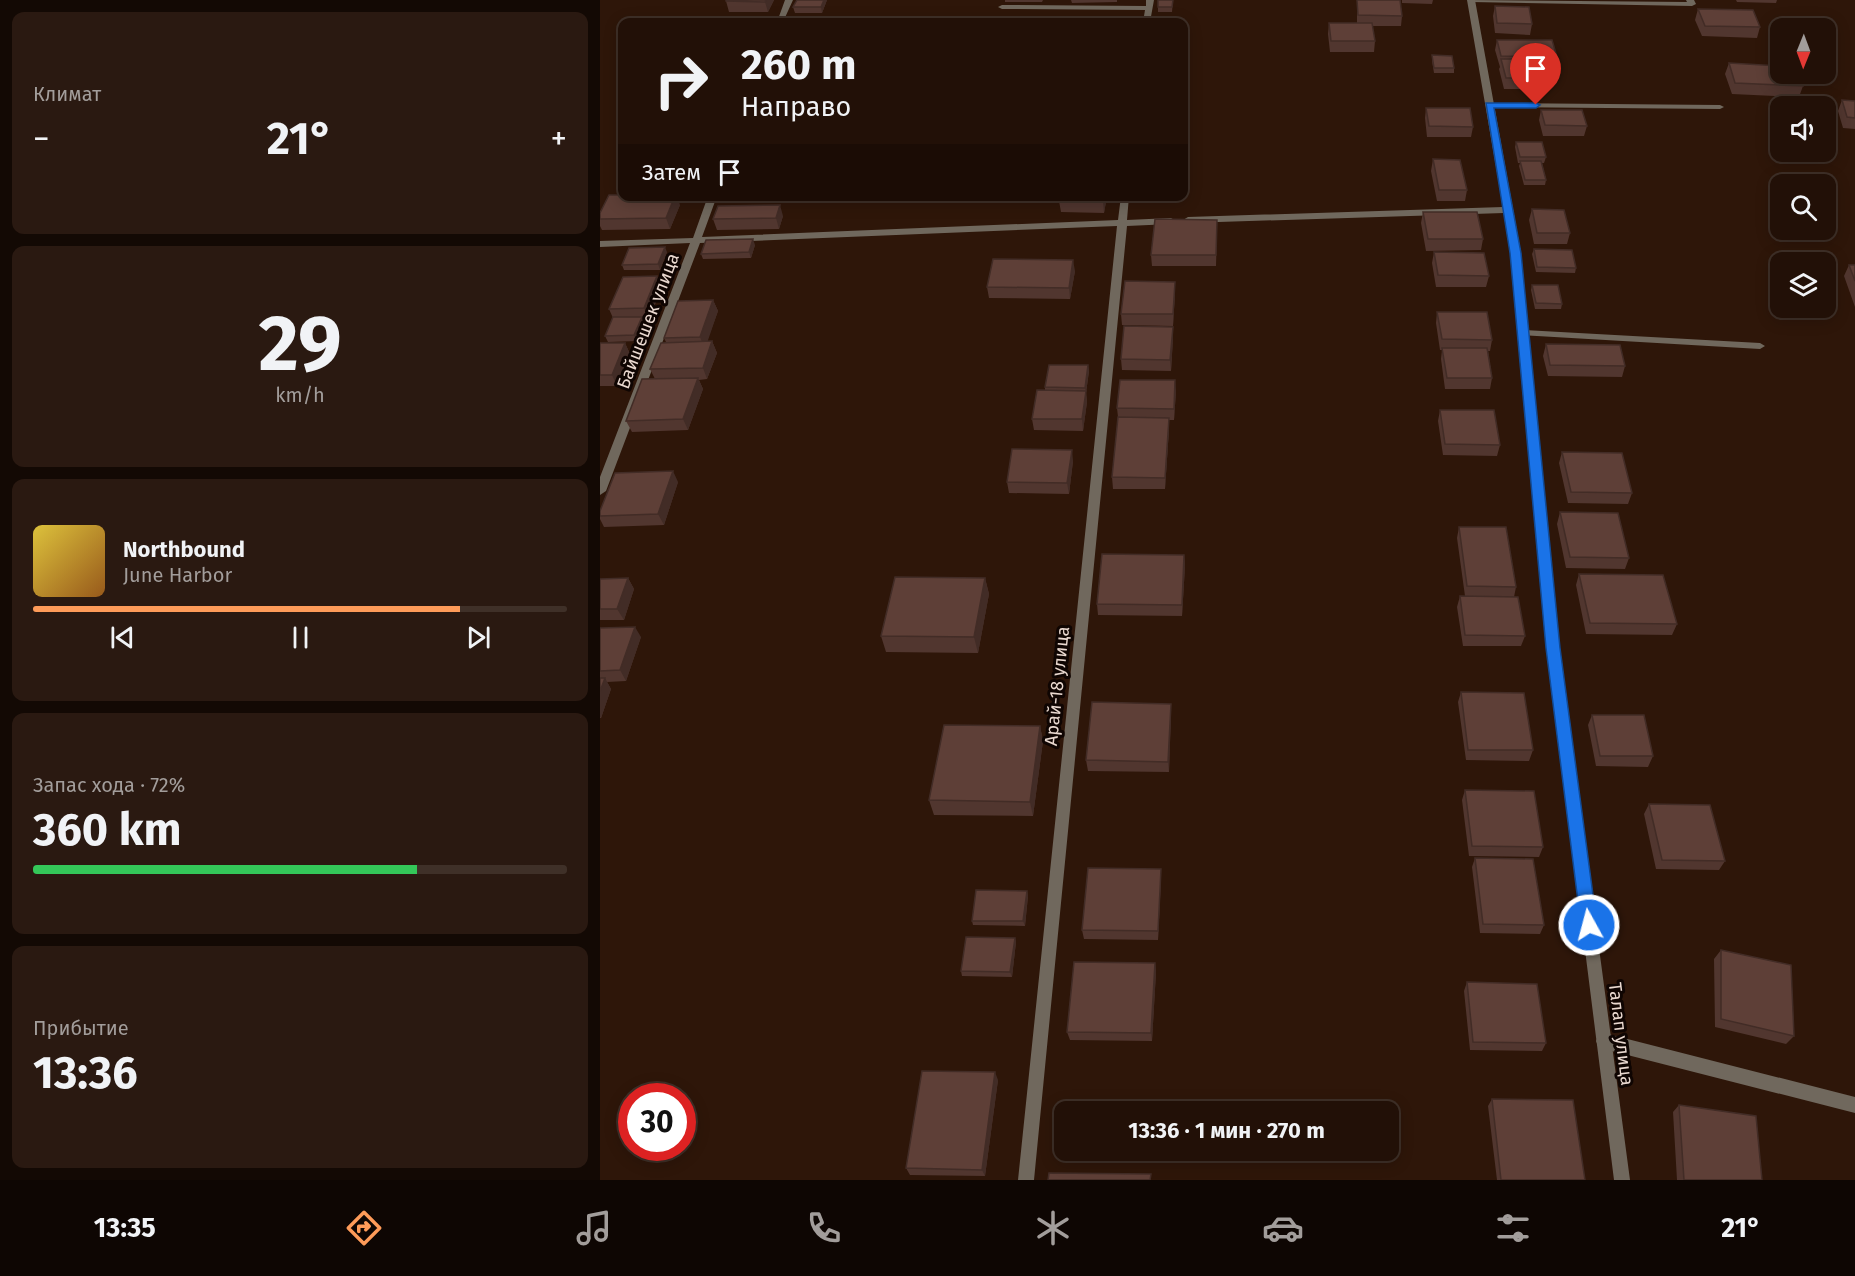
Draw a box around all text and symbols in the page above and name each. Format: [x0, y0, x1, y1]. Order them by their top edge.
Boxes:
north arrow [1770, 18, 1836, 84]
map controls [1770, 18, 1836, 318]
text: 260 m [741, 40, 856, 90]
icon: right [642, 42, 720, 120]
pin [1510, 43, 1561, 105]
icon: arrive [1519, 52, 1552, 85]
text: Климат [33, 82, 101, 106]
text: Направо [741, 91, 851, 123]
button: sound [1770, 96, 1836, 162]
text: 21° [267, 112, 333, 166]
text: − [33, 119, 50, 159]
text: + [551, 119, 567, 159]
icon: arrive [713, 156, 746, 189]
text: Затем [642, 159, 701, 186]
button: search [1770, 174, 1836, 240]
street label: Байшешек улица [612, 250, 684, 392]
button: layers [1770, 252, 1836, 318]
text: 29 [258, 297, 342, 391]
text: km/h [275, 383, 325, 407]
text: Northbound [123, 536, 245, 563]
text: June Harbor [123, 563, 232, 587]
icon: previous [106, 621, 139, 654]
icon: pause [284, 621, 317, 654]
icon: next [462, 621, 495, 654]
street label: Арай-18 улица [1040, 625, 1074, 747]
text: Запас хода · 72% [33, 773, 185, 797]
text: 360 km [33, 803, 182, 857]
position arrow [1557, 893, 1621, 957]
street label: Талап улица [1604, 981, 1638, 1087]
text: Прибытие [33, 1016, 129, 1040]
text: 13:36 [33, 1046, 138, 1100]
speed limit sign: 30 [618, 1083, 696, 1161]
text: 13:36 · 1 мин · 270 m [1128, 1117, 1325, 1144]
icon: directions [343, 1207, 385, 1249]
icon: music [573, 1207, 615, 1249]
icon: phone [803, 1207, 845, 1249]
icon: climate [1032, 1207, 1074, 1249]
icon: car [1262, 1207, 1304, 1249]
icon: filters [1492, 1207, 1534, 1249]
text: 13:35 [94, 1212, 156, 1244]
text: 21° [1721, 1212, 1761, 1244]

